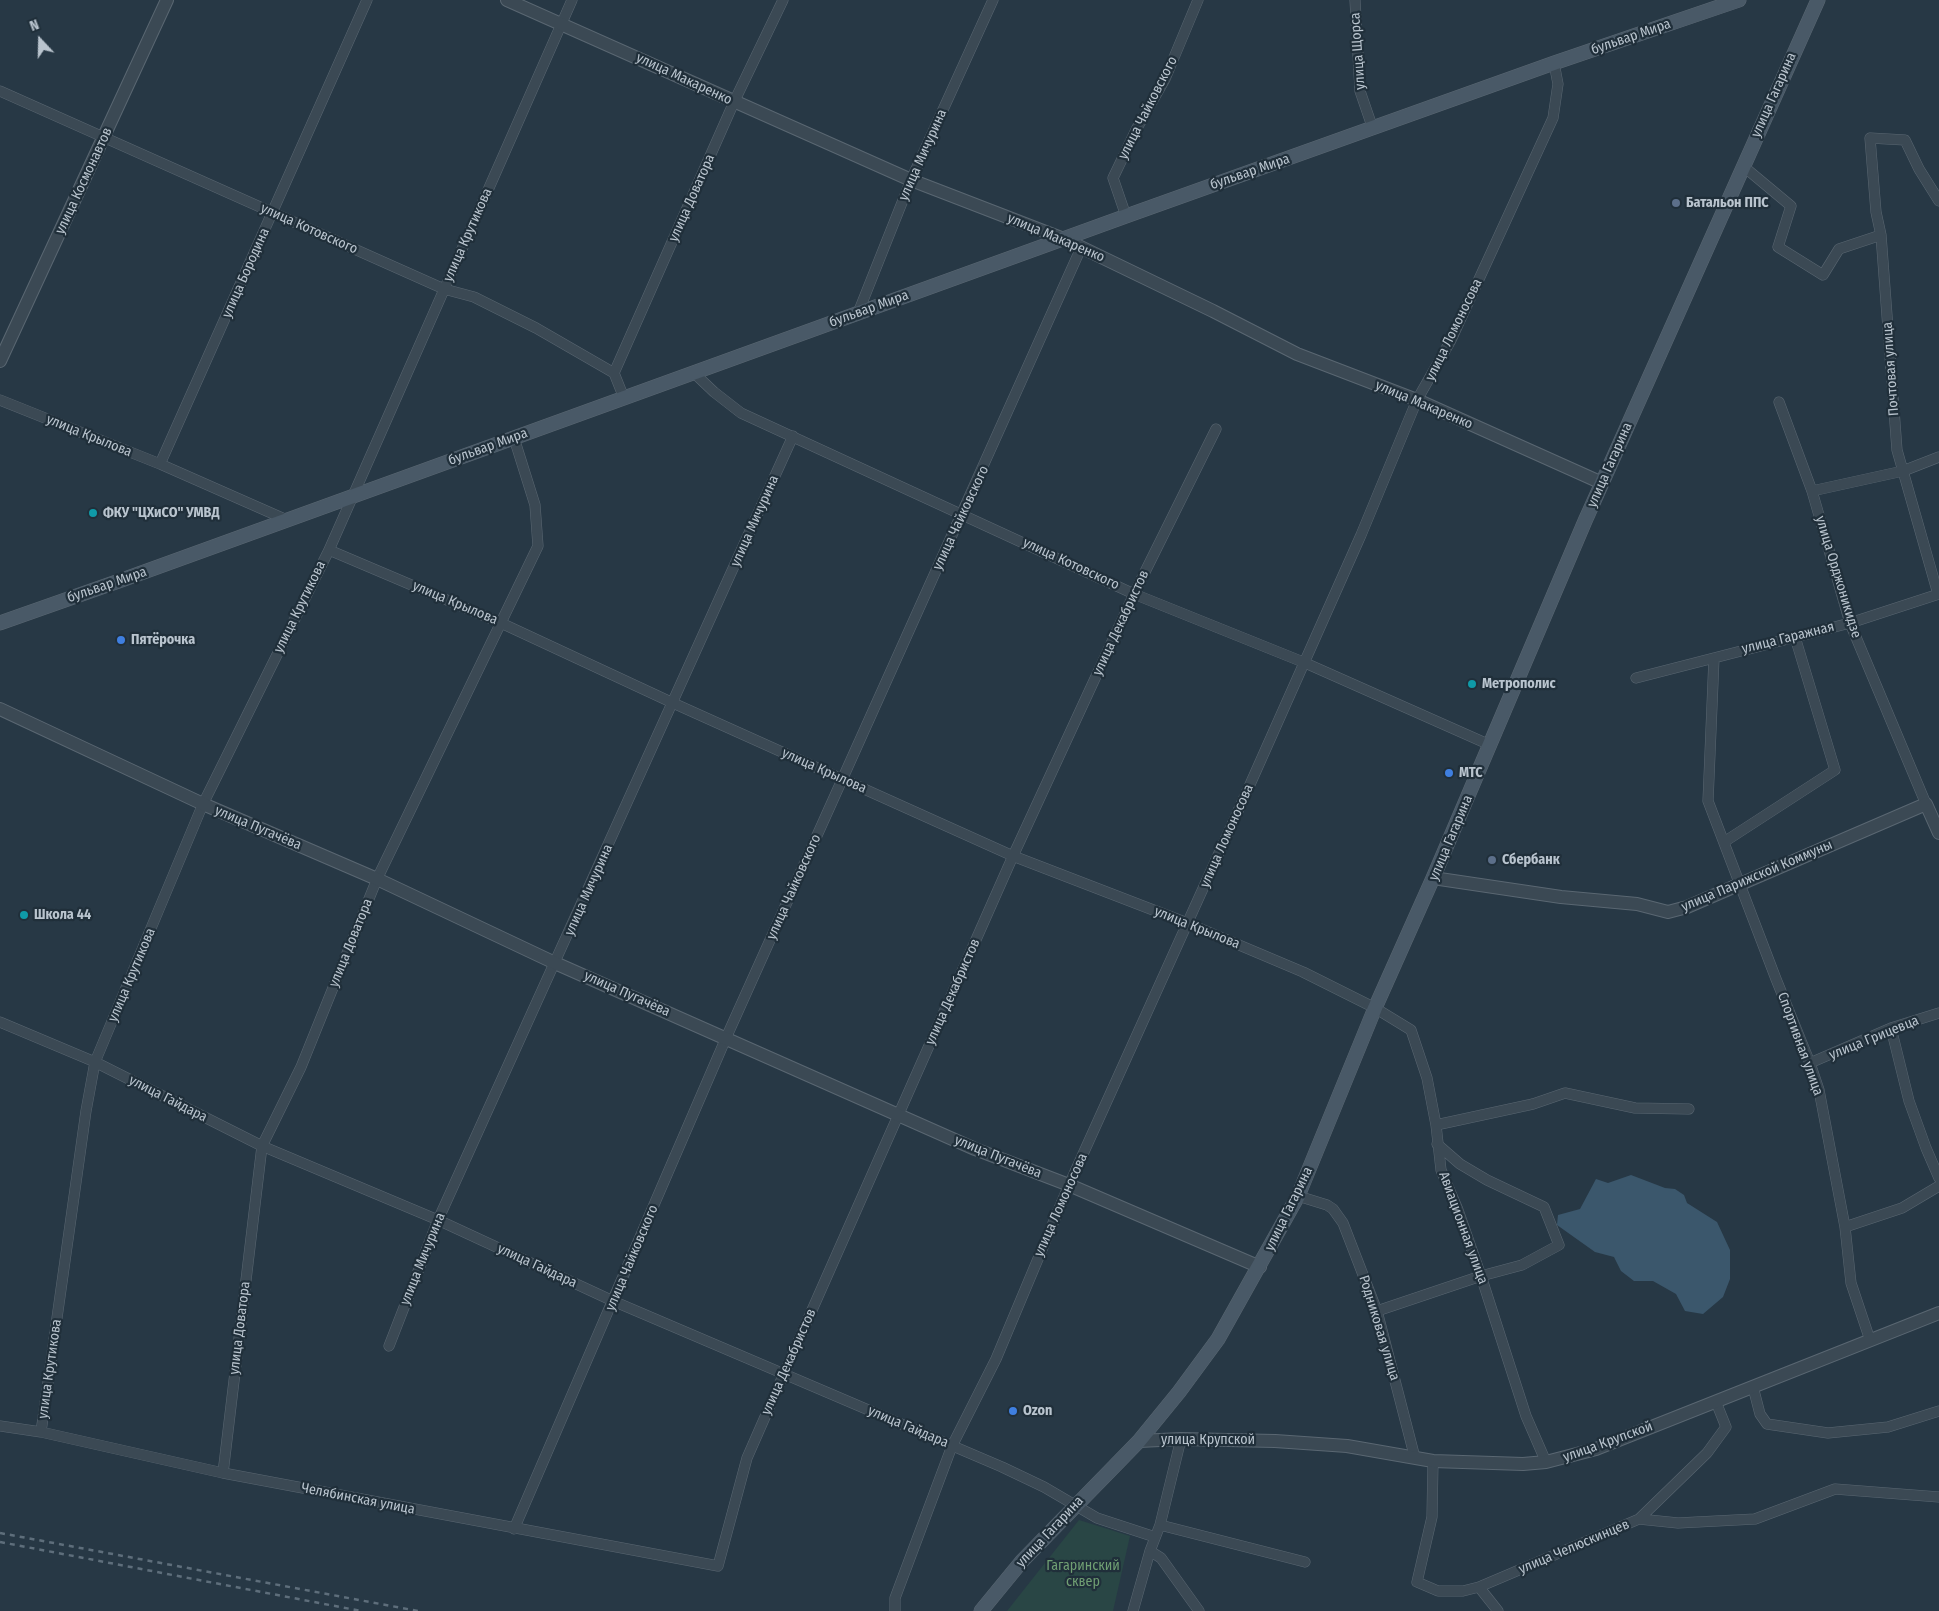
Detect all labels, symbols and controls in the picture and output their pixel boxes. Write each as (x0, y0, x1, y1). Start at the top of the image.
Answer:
street label: улица Щорса (1347, 12, 1369, 90)
north arrow (15, 15, 65, 65)
text: N (27, 16, 41, 35)
street label: бульвар Мира (1589, 16, 1673, 58)
street label: улица Макаренко (633, 49, 735, 109)
street label: улица Гагарина (1748, 50, 1800, 140)
street label: улица Чайковского (1115, 54, 1181, 162)
street label: улица Мичурина (895, 107, 951, 203)
street label: улица Космонавтов (52, 125, 116, 237)
street label: бульвар Мира (1208, 151, 1292, 193)
street label: улица Доватора (665, 152, 719, 244)
street label: улица Крутикова (440, 186, 496, 284)
place label: Батальон ППС (1686, 195, 1769, 211)
marker: Батальон ППС (1670, 197, 1682, 209)
street label: улица Котовского (258, 200, 360, 258)
street label: улица Макаренко (1005, 210, 1107, 266)
street label: улица Бородина (219, 225, 273, 321)
street label: улица Ломоносова (1422, 276, 1486, 384)
street label: бульвар Мира (827, 287, 911, 331)
street label: Почтовая улица (1879, 321, 1903, 417)
street label: улица Макаренко (1373, 377, 1475, 433)
street label: улица Крылова (44, 411, 134, 461)
street label: улица Гагарина (1584, 420, 1636, 510)
street label: бульвар Мира (446, 425, 530, 469)
street label: улица Чайковского (929, 463, 993, 573)
street label: улица Мичурина (727, 473, 783, 569)
place label: ФКУ "ЦХиСО" УМВД (103, 505, 220, 521)
marker: ФКУ "ЦХиСО" УМВД (87, 507, 99, 519)
street label: улица Орджоникидзе (1811, 514, 1865, 640)
street label: улица Котовского (1020, 534, 1122, 594)
street label: улица Крутикова (270, 558, 330, 656)
street label: бульвар Мира (65, 564, 149, 606)
street label: улица Декабристов (1089, 568, 1153, 678)
street label: улица Крылова (410, 578, 500, 628)
street label: улица Гаражная (1740, 618, 1836, 658)
place label: Пятёрочка (131, 632, 195, 648)
marker: Пятёрочка (115, 634, 127, 646)
place label: Метрополис (1482, 676, 1555, 692)
marker: Метрополис (1466, 678, 1478, 690)
street label: улица Крылова (779, 745, 869, 797)
place label: МТС (1459, 765, 1483, 781)
marker: МТС (1443, 767, 1455, 779)
street label: улица Ломоносова (1197, 782, 1257, 890)
street label: улица Гагарина (1425, 793, 1477, 883)
street label: улица Пугачёва (212, 802, 304, 854)
street label: улица Чайковского (763, 832, 825, 942)
street label: улица Парижской Коммуны (1679, 836, 1835, 916)
street label: улица Мичурина (561, 842, 617, 938)
place label: Сбербанк (1502, 852, 1560, 868)
marker: Сбербанк (1486, 854, 1498, 866)
street label: улица Доватора (326, 896, 376, 990)
street label: улица Крылова (1152, 903, 1242, 953)
place label: Школа 44 (34, 907, 91, 923)
marker: Школа 44 (18, 909, 30, 921)
street label: улица Крутикова (105, 926, 159, 1024)
street label: улица Декабристов (922, 936, 984, 1048)
street label: улица Пугачёва (581, 968, 673, 1020)
street label: Спортивная улица (1774, 990, 1826, 1098)
street label: улица Грицевца (1827, 1012, 1921, 1064)
street label: улица Гайдара (126, 1072, 210, 1126)
street label: улица Пугачёва (952, 1132, 1044, 1182)
street label: улица Ломоносова (1031, 1151, 1091, 1259)
street label: улица Гагарина (1261, 1164, 1317, 1254)
street label: Авиационная улица (1435, 1170, 1491, 1286)
street label: улица Чайковского (602, 1203, 662, 1313)
street label: улица Мичурина (397, 1210, 449, 1308)
street label: улица Гайдара (495, 1240, 579, 1292)
street label: Родниковая улица (1355, 1273, 1403, 1383)
street label: улица Доватора (226, 1280, 254, 1376)
street label: улица Декабристов (758, 1306, 820, 1418)
street label: улица Крутикова (35, 1318, 65, 1420)
street label: улица Гайдара (865, 1402, 951, 1452)
place label: Ozon (1023, 1403, 1052, 1419)
marker: Ozon (1007, 1405, 1019, 1417)
street label: улица Крупской (1561, 1418, 1655, 1466)
street label: улица Крупской (1161, 1432, 1255, 1448)
street label: Челябинская улица (300, 1480, 416, 1518)
street label: улица Гагарина (1013, 1493, 1087, 1571)
street label: улица Челюскинцев (1516, 1516, 1632, 1578)
park label: Гагаринский сквер (1046, 1558, 1120, 1590)

